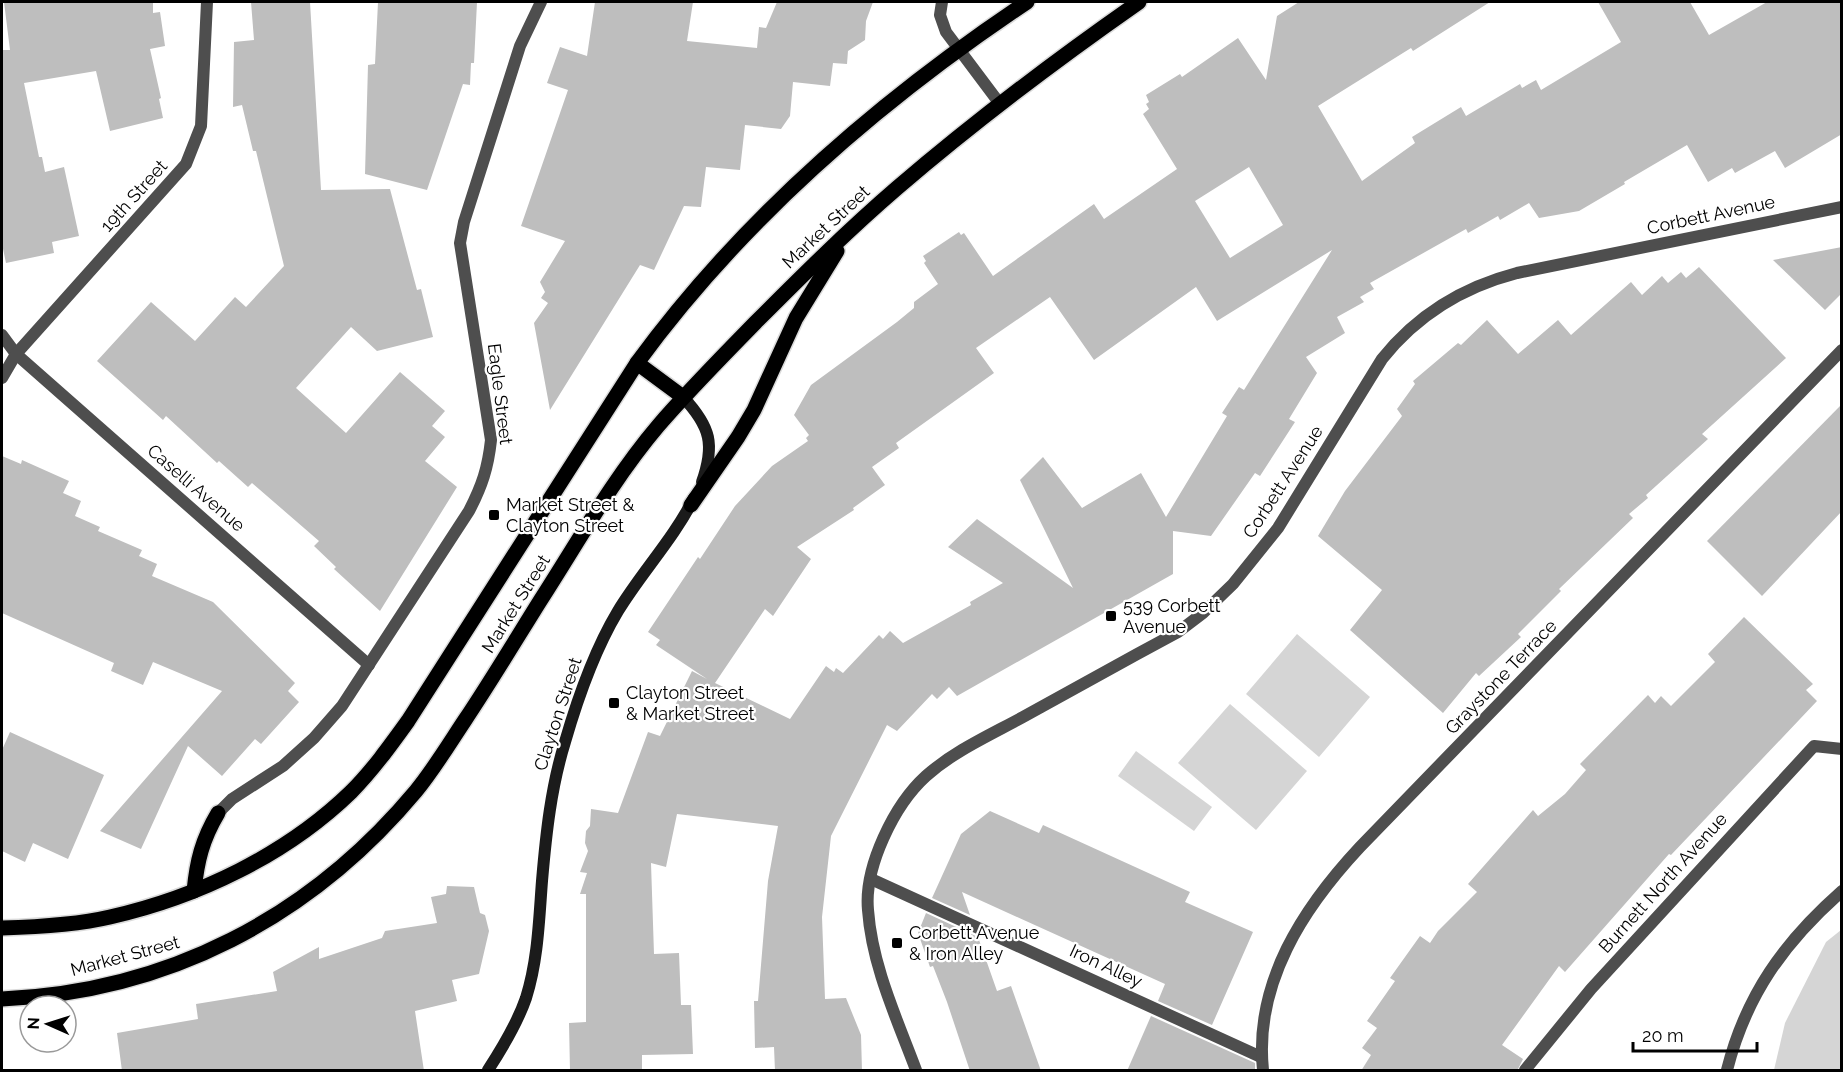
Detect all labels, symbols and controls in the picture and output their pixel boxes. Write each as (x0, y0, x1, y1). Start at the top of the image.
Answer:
street label: 19th Street (96, 155, 171, 236)
street label: Market Street (778, 181, 874, 272)
street label: Corbett Avenue (1645, 191, 1777, 238)
street label: Eagle Street (484, 342, 517, 446)
street label: Corbett Avenue (1238, 421, 1327, 542)
street label: Caselli Avenue (143, 440, 250, 536)
place label: Market Street & Clayton Street (506, 494, 634, 536)
marker: Market Street & Clayton Street (487, 508, 501, 522)
street label: Market Street (477, 551, 554, 657)
place label: 539 Corbett Avenue (1123, 595, 1221, 637)
marker: 539 Corbett Avenue (1104, 609, 1118, 623)
street label: Graystone Terrace (1441, 615, 1561, 738)
street label: Clayton Street (529, 654, 586, 773)
place label: Clayton Street & Market Street (626, 682, 754, 724)
marker: Clayton Street & Market Street (607, 696, 621, 710)
street label: Burnett North Avenue (1594, 808, 1731, 957)
place label: Corbett Avenue & Iron Alley (909, 922, 1040, 964)
street label: Market Street (68, 931, 182, 980)
marker: Corbett Avenue & Iron Alley (890, 936, 904, 950)
street label: Iron Alley (1067, 940, 1146, 992)
north arrow (18, 994, 78, 1054)
scale bar (1633, 1015, 1758, 1053)
text: N (24, 1017, 43, 1030)
text: 20 m (1642, 1025, 1684, 1046)

